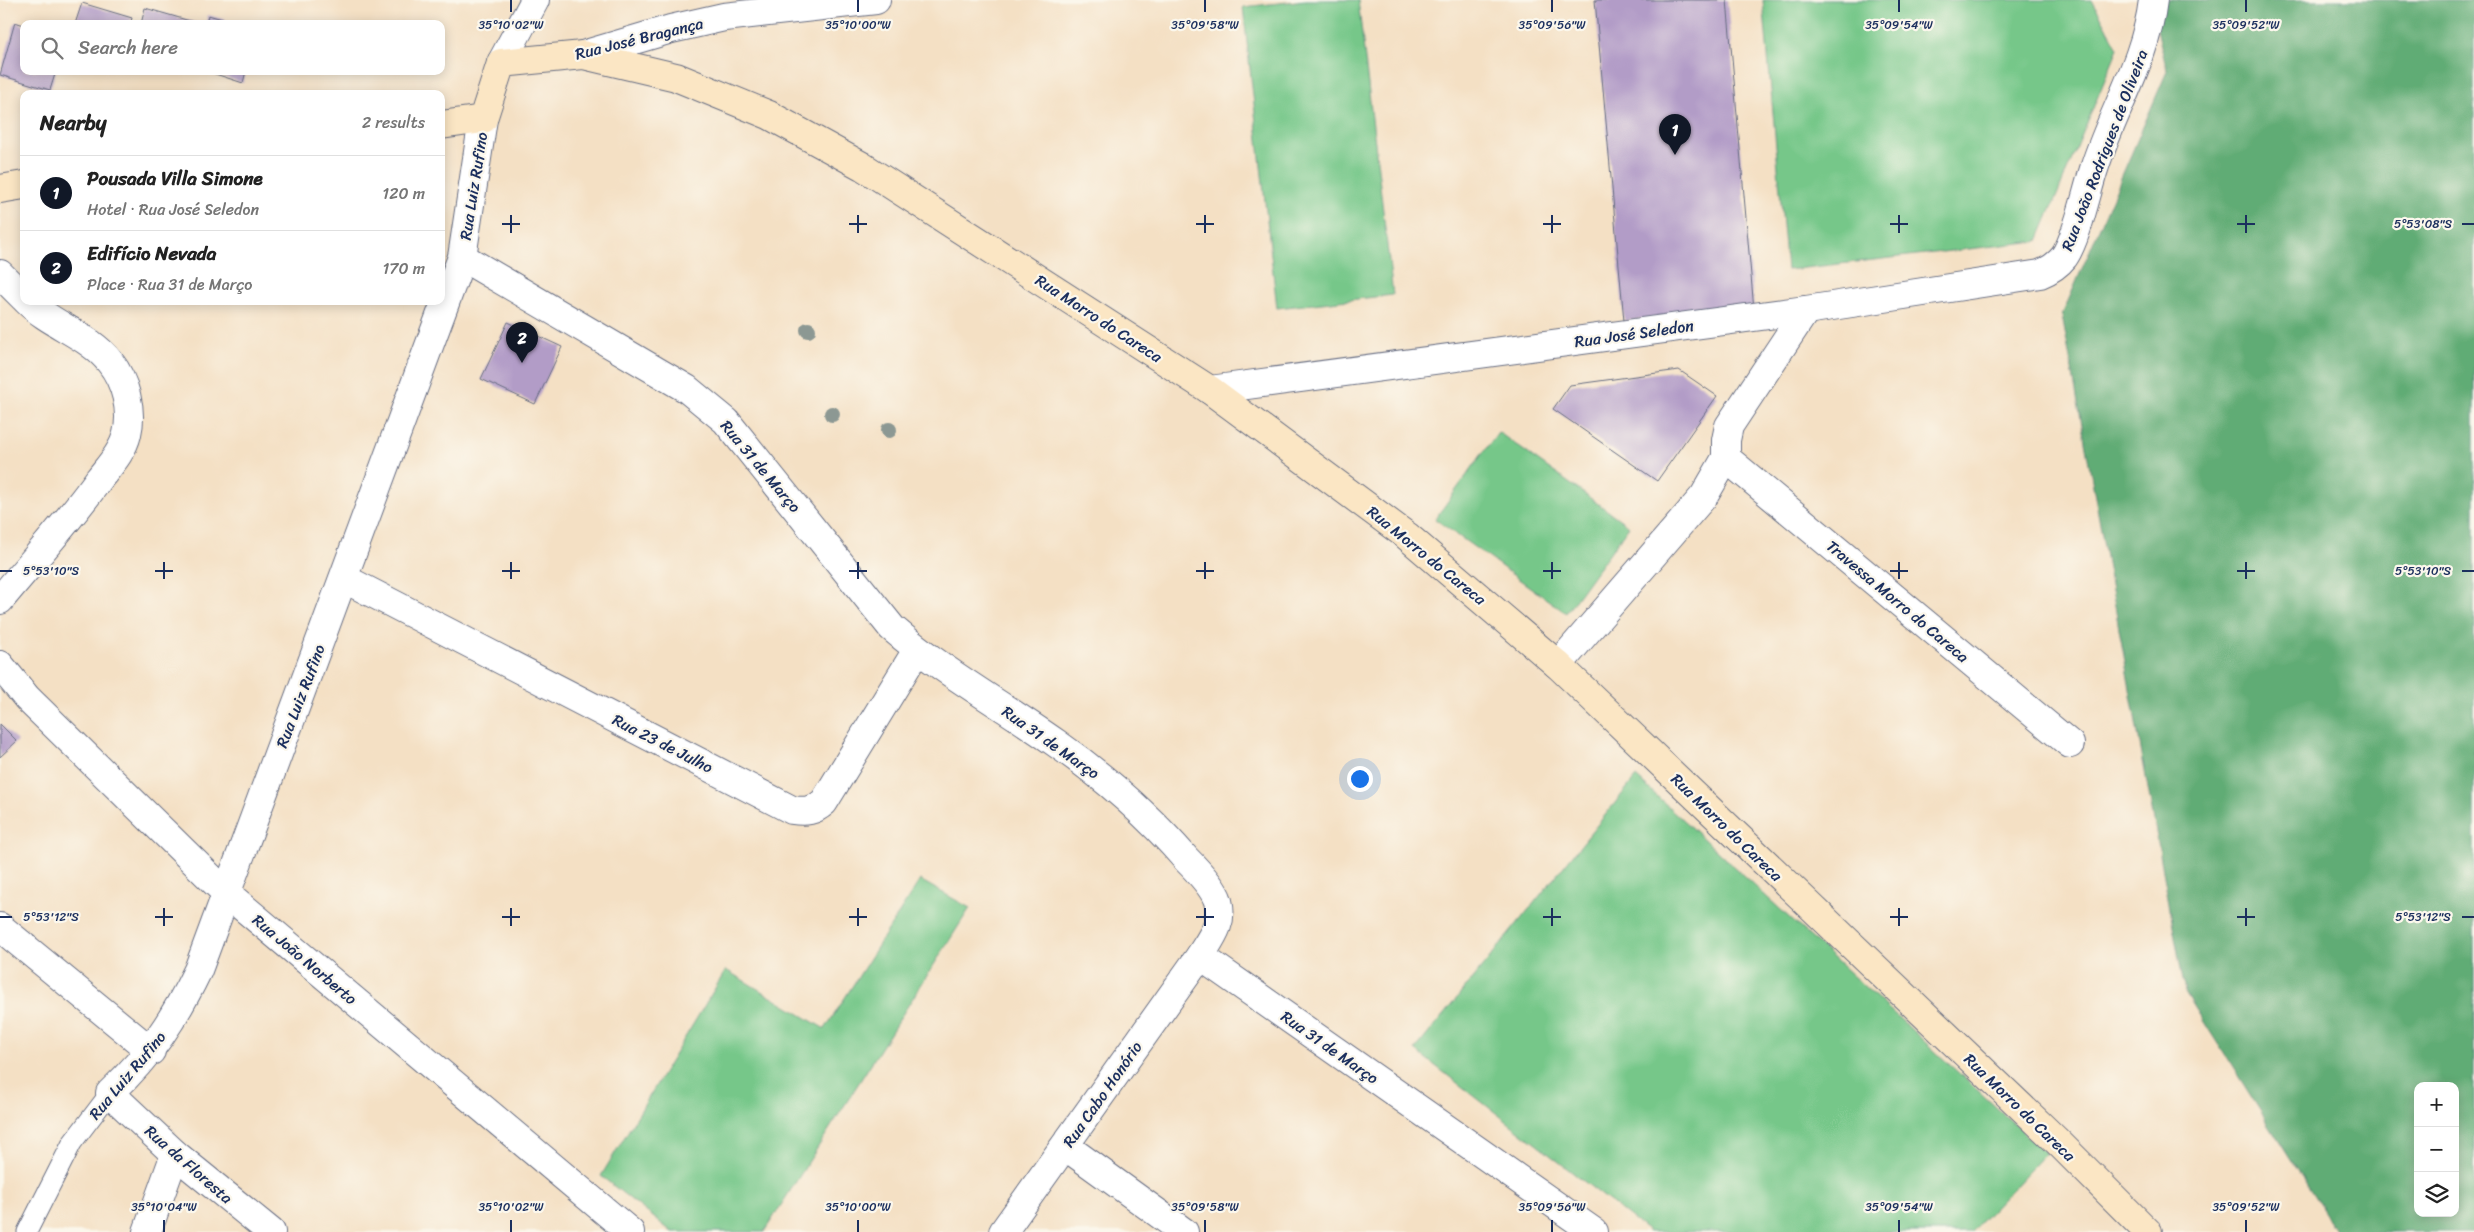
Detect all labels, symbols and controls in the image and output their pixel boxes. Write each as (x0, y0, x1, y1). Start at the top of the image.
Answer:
street label: Rua José Bragança (572, 9, 706, 68)
text: 35°10'02"W (479, 14, 544, 36)
text: 35°10'00"W (825, 14, 892, 36)
text: 35°09'58"W (1171, 14, 1239, 36)
text: 35°09'56"W (1519, 14, 1586, 36)
text: 35°09'54"W (1865, 14, 1934, 36)
text: 35°09'52"W (2213, 14, 2280, 36)
search box (20, 20, 445, 75)
text: Search here (78, 31, 178, 64)
icon: search (38, 34, 66, 62)
street label: Rua João Rodrigues de Oliveira (2053, 45, 2156, 255)
text: Nearby (40, 104, 106, 142)
text: 2 results (362, 108, 425, 137)
pin: 1 (1659, 114, 1691, 155)
street label: Rua Luiz Rufino (451, 130, 496, 242)
text: Pousada Villa Simone (87, 162, 263, 195)
text: 1 (53, 179, 59, 208)
text: 120 m (382, 179, 425, 208)
text: Hotel · Rua José Seledon (87, 195, 259, 224)
text: 5°53'08"S (2394, 213, 2453, 235)
text: Edifício Nevada (87, 237, 216, 270)
text: 2 (51, 254, 61, 283)
text: 170 m (382, 254, 425, 283)
street label: Rua Morro do Careca (1029, 266, 1169, 371)
text: Place · Rua 31 de Março (87, 270, 252, 299)
street label: Rua José Seledon (1573, 311, 1696, 356)
pin: 2 (506, 322, 538, 363)
street label: Rua 31 de Março (713, 413, 808, 519)
street label: Rua Morro do Careca (1360, 498, 1494, 614)
street label: Travessa Morro do Careca (1820, 533, 1976, 670)
text: 5°53'10"S (23, 560, 80, 582)
text: 5°53'10"S (2395, 560, 2452, 582)
street label: Rua Luiz Rufino (267, 640, 334, 752)
street label: Rua 31 de Março (996, 698, 1106, 787)
street label: Rua 23 de Julho (607, 706, 718, 781)
your location (1347, 766, 1373, 792)
street label: Rua Morro do Careca (1664, 766, 1790, 890)
text: 5°53'12"S (23, 906, 79, 928)
street label: Rua João Norberto (246, 906, 364, 1012)
text: 5°53'12"S (2395, 906, 2451, 928)
street label: Rua 31 de Março (1275, 1003, 1385, 1092)
street label: Rua Luiz Rufino (81, 1024, 174, 1126)
street label: Rua Cabo Honório (1055, 1035, 1150, 1154)
street label: Rua Morro do Careca (1957, 1046, 2083, 1170)
map controls (2414, 1082, 2459, 1217)
button: + (2414, 1082, 2459, 1127)
street label: Rua da Floresta (138, 1117, 240, 1211)
button: − (2414, 1127, 2459, 1172)
button: layers (2414, 1172, 2459, 1217)
text: 35°10'04"W (131, 1196, 198, 1218)
text: 35°10'02"W (479, 1196, 544, 1218)
text: 35°10'00"W (825, 1196, 892, 1218)
text: 35°09'58"W (1171, 1196, 1239, 1218)
text: 35°09'56"W (1519, 1196, 1586, 1218)
text: 35°09'54"W (1865, 1196, 1934, 1218)
text: 35°09'52"W (2213, 1196, 2280, 1218)

